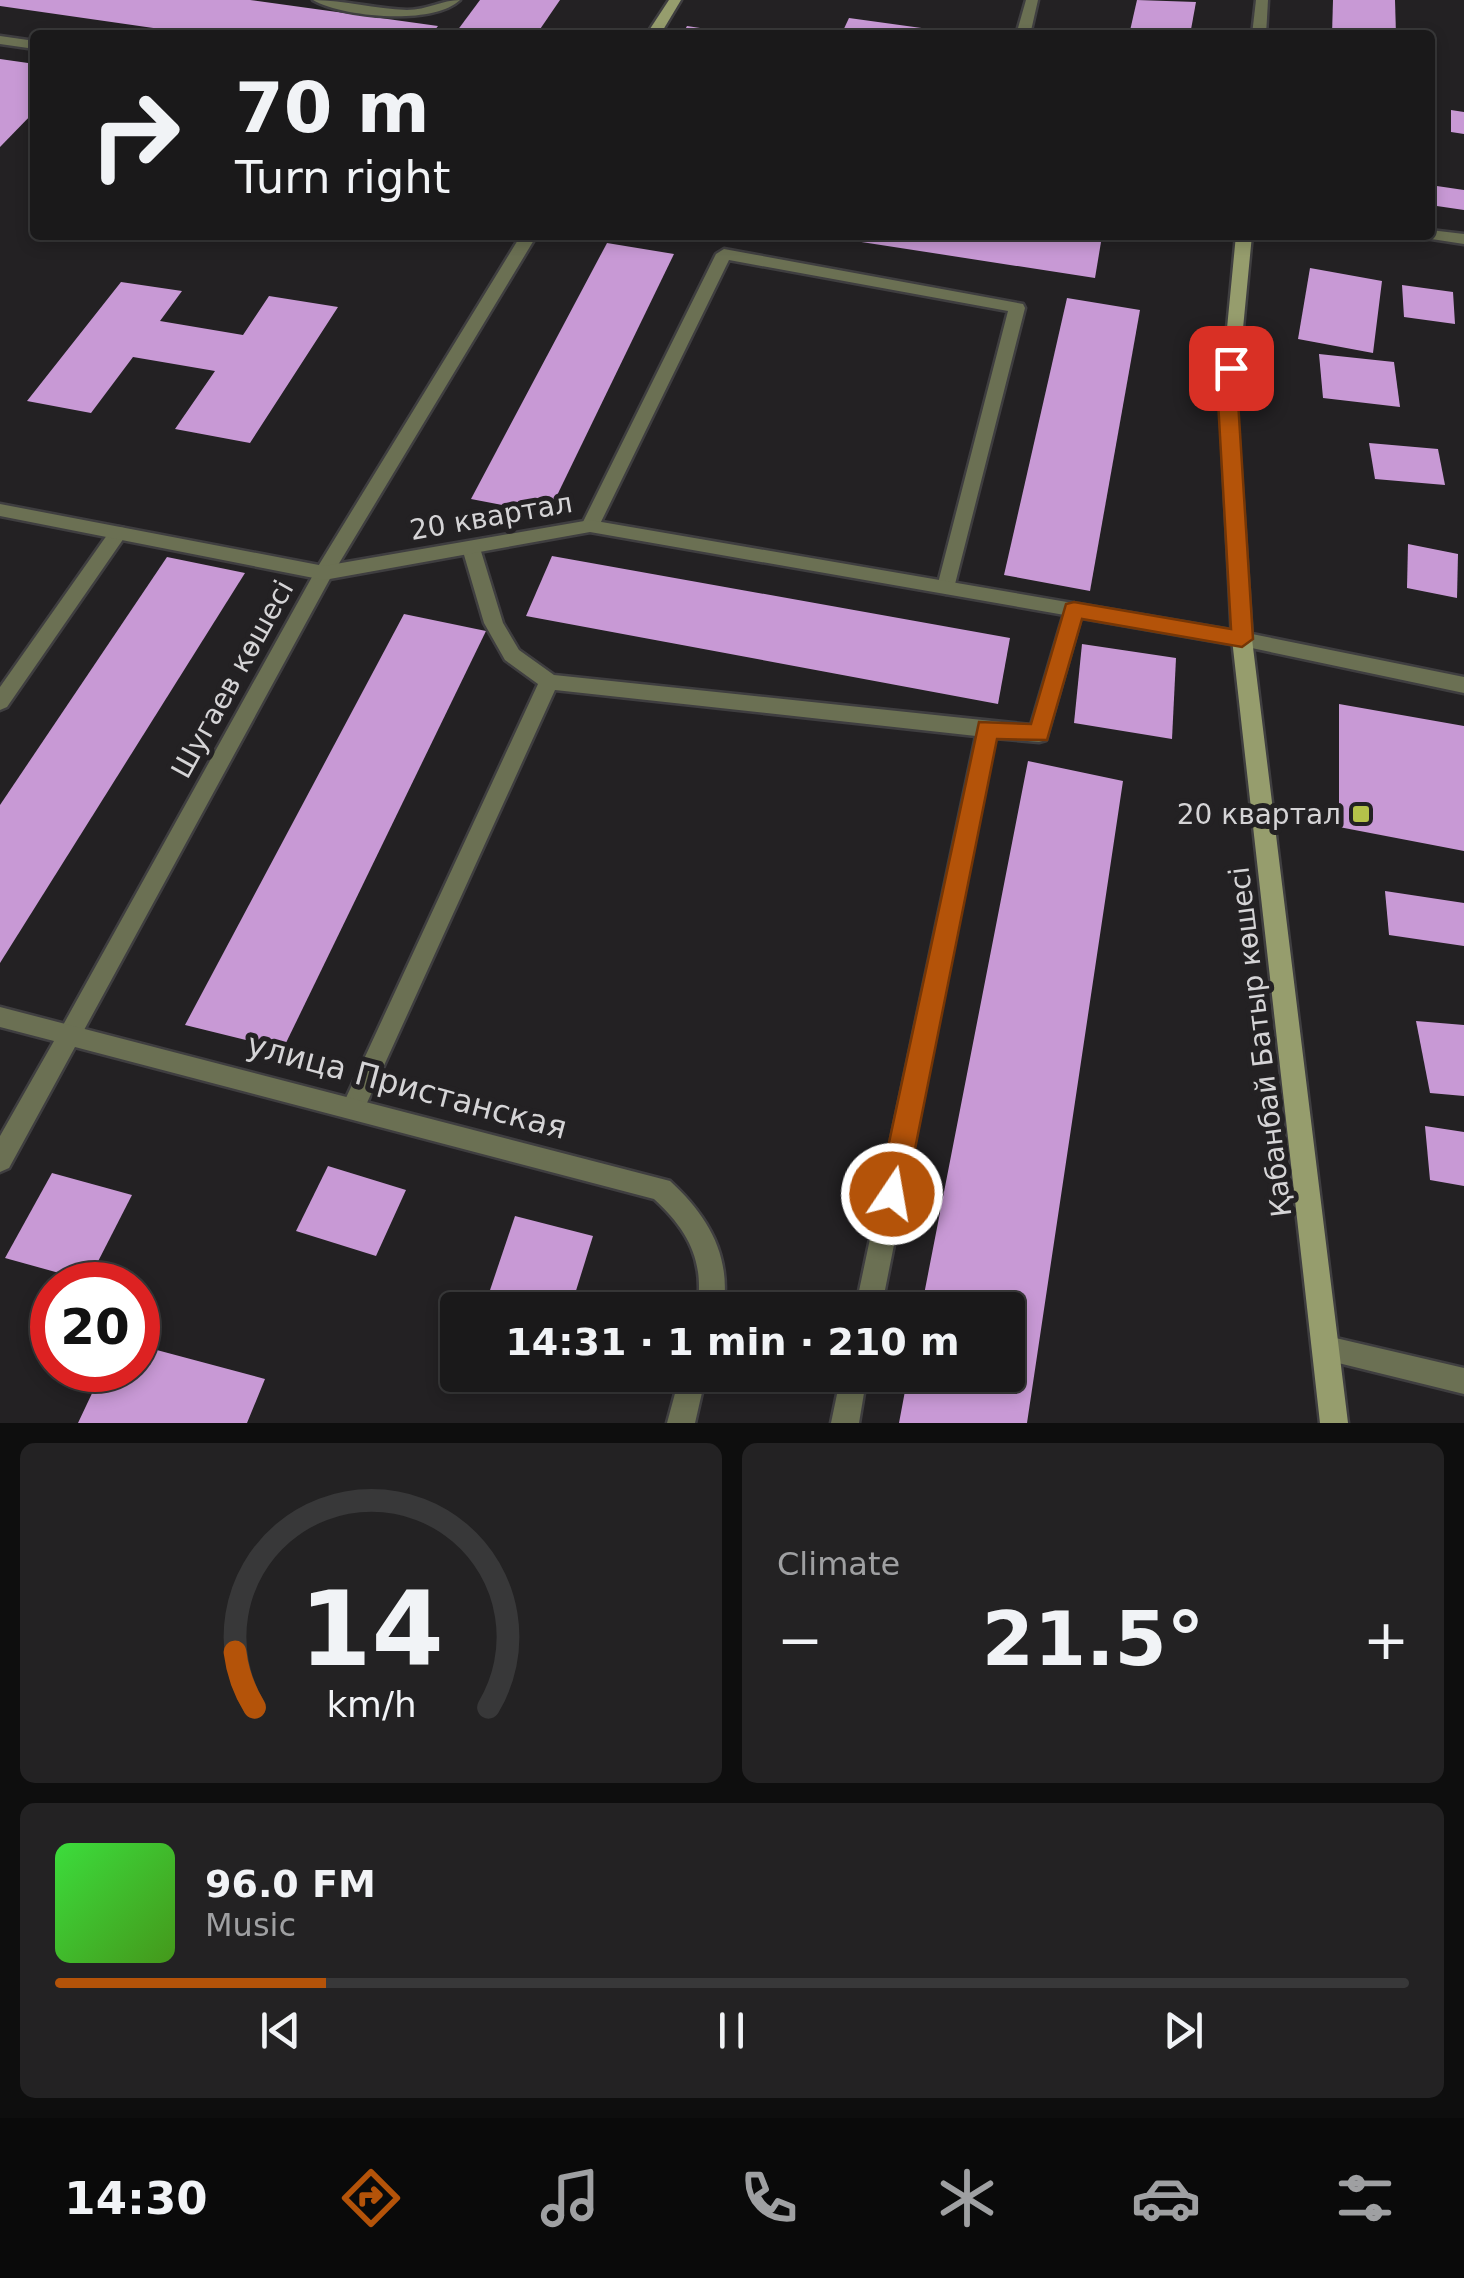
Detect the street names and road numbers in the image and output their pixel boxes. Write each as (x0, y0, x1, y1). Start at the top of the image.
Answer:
street label: 20 квартал (407, 486, 575, 547)
street label: Шугаев көшесі (164, 575, 300, 784)
street label: Қабанбай Батыр көшесі (1223, 865, 1298, 1219)
street label: улица Пристанская (243, 1025, 571, 1147)

